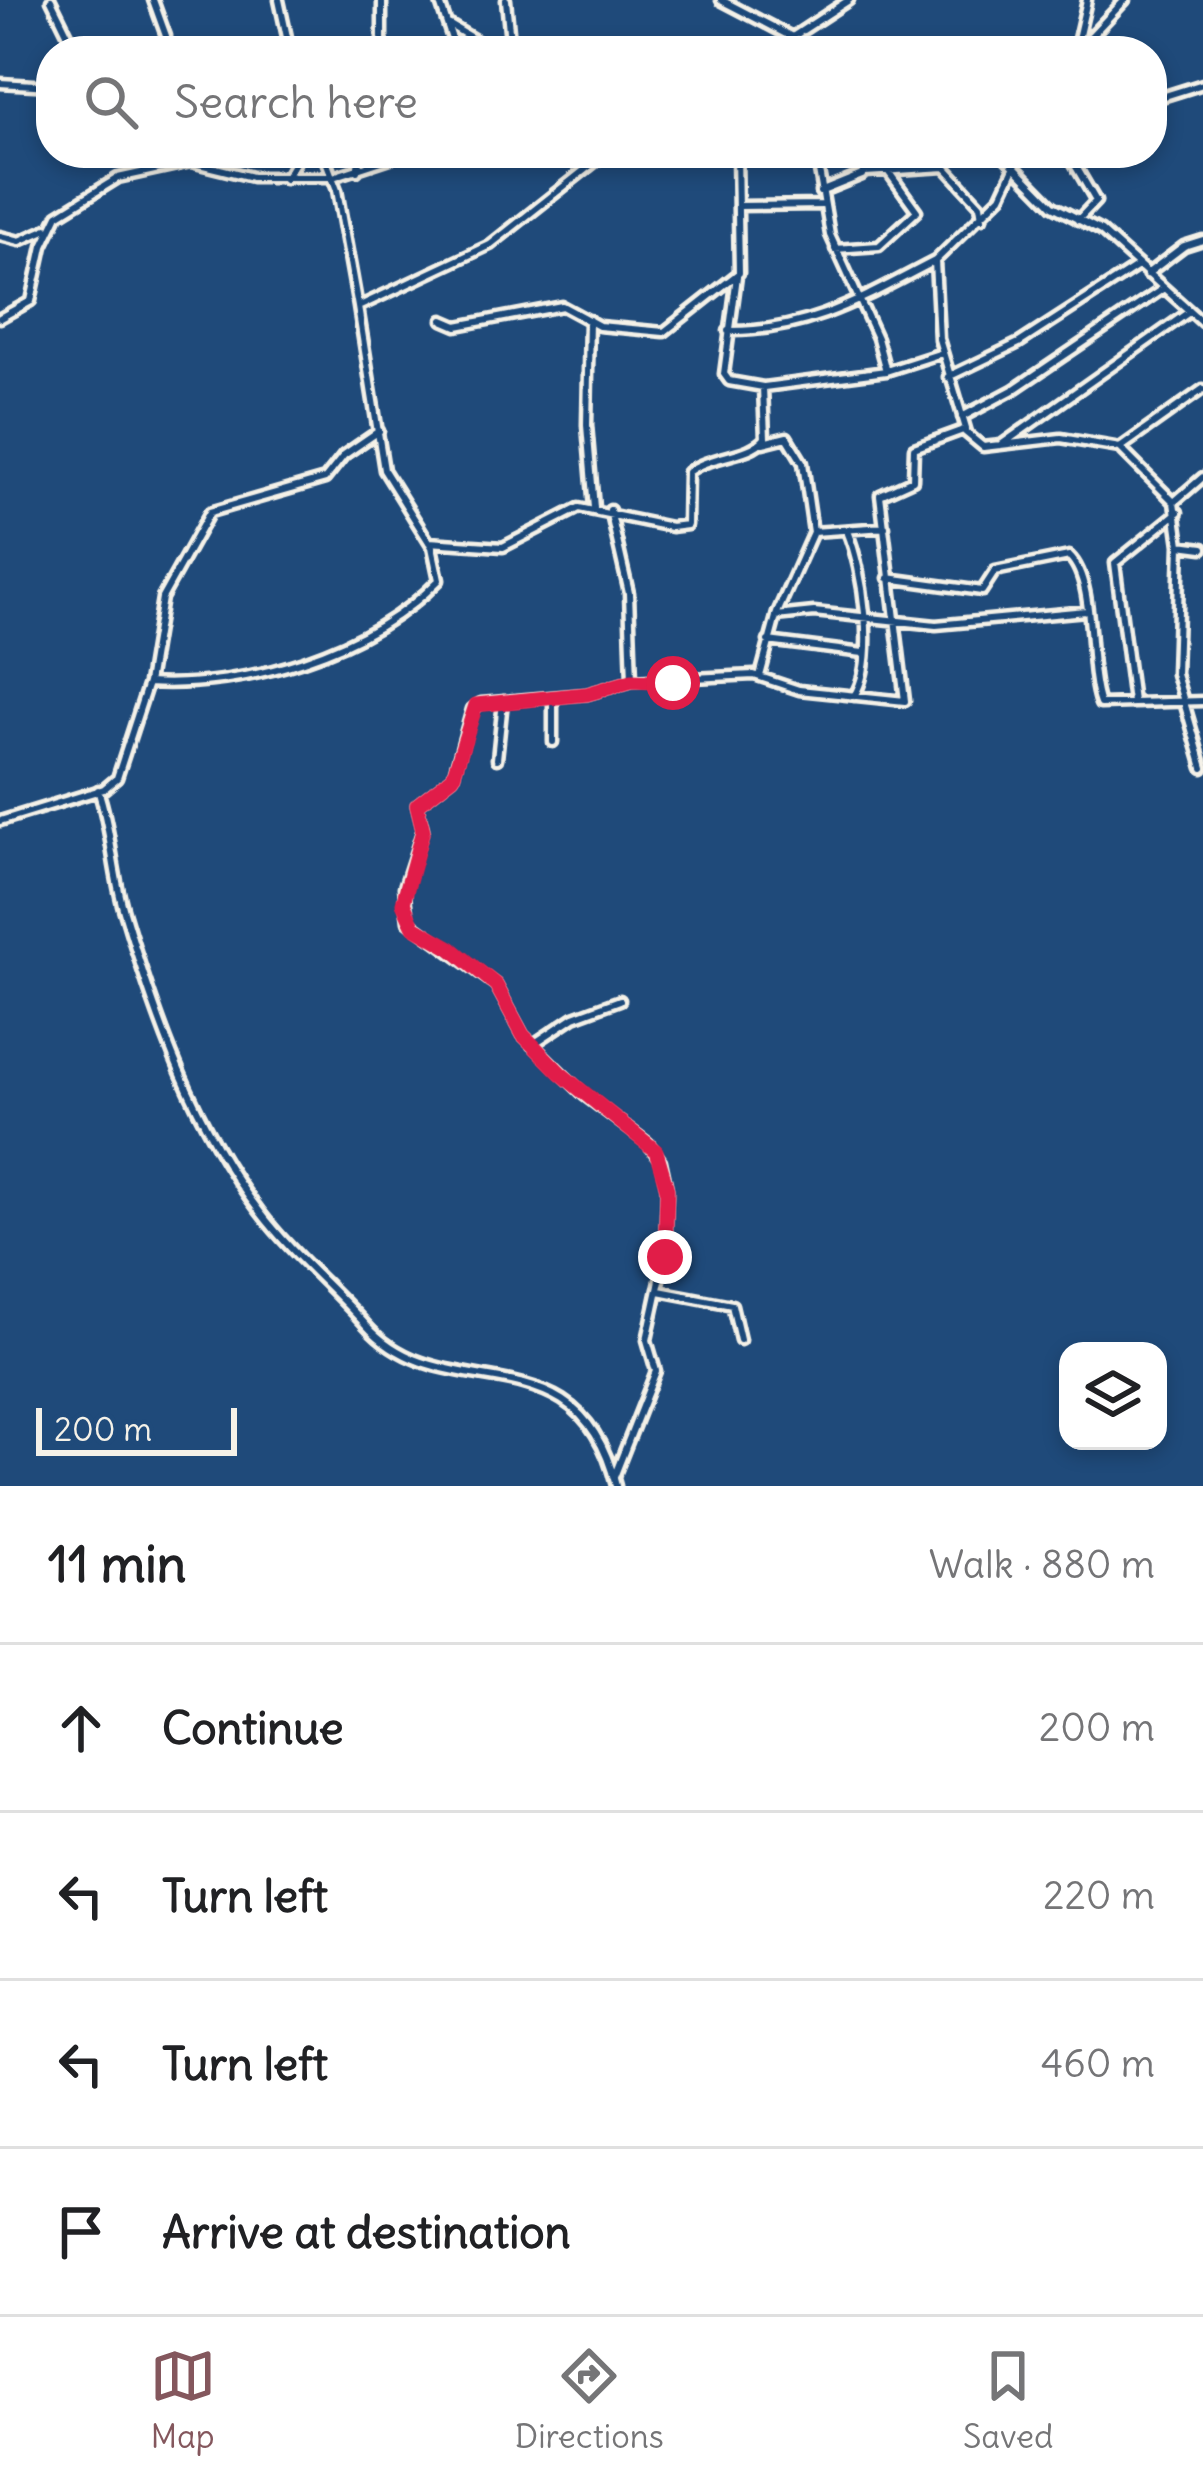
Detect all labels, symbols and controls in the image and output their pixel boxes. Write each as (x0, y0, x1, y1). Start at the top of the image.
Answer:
search box (36, 36, 1167, 168)
icon: search (78, 69, 144, 135)
text: Search here (174, 74, 418, 130)
route start (646, 656, 700, 710)
route end (638, 1230, 692, 1284)
map controls (1059, 1342, 1167, 1450)
button: layers (1059, 1342, 1167, 1450)
scale bar (36, 1402, 237, 1455)
text: 200 m (54, 1408, 152, 1450)
text: 11 min (48, 1532, 186, 1596)
text: Walk · 880 m (929, 1540, 1155, 1589)
icon: ahead (48, 1695, 114, 1761)
text: Continue (162, 1700, 344, 1756)
text: 200 m (1039, 1703, 1155, 1752)
icon: left (48, 1863, 114, 1929)
text: Turn left (162, 1868, 328, 1924)
text: 220 m (1043, 1871, 1155, 1920)
icon: left (48, 2031, 114, 2097)
text: Turn left (162, 2036, 328, 2092)
text: 460 m (1041, 2039, 1155, 2088)
icon: arrive (48, 2199, 114, 2265)
text: Arrive at destination (162, 2204, 571, 2260)
tab: Map (150, 2343, 216, 2457)
tab: Directions (515, 2343, 664, 2457)
tab: Saved (963, 2343, 1053, 2457)

